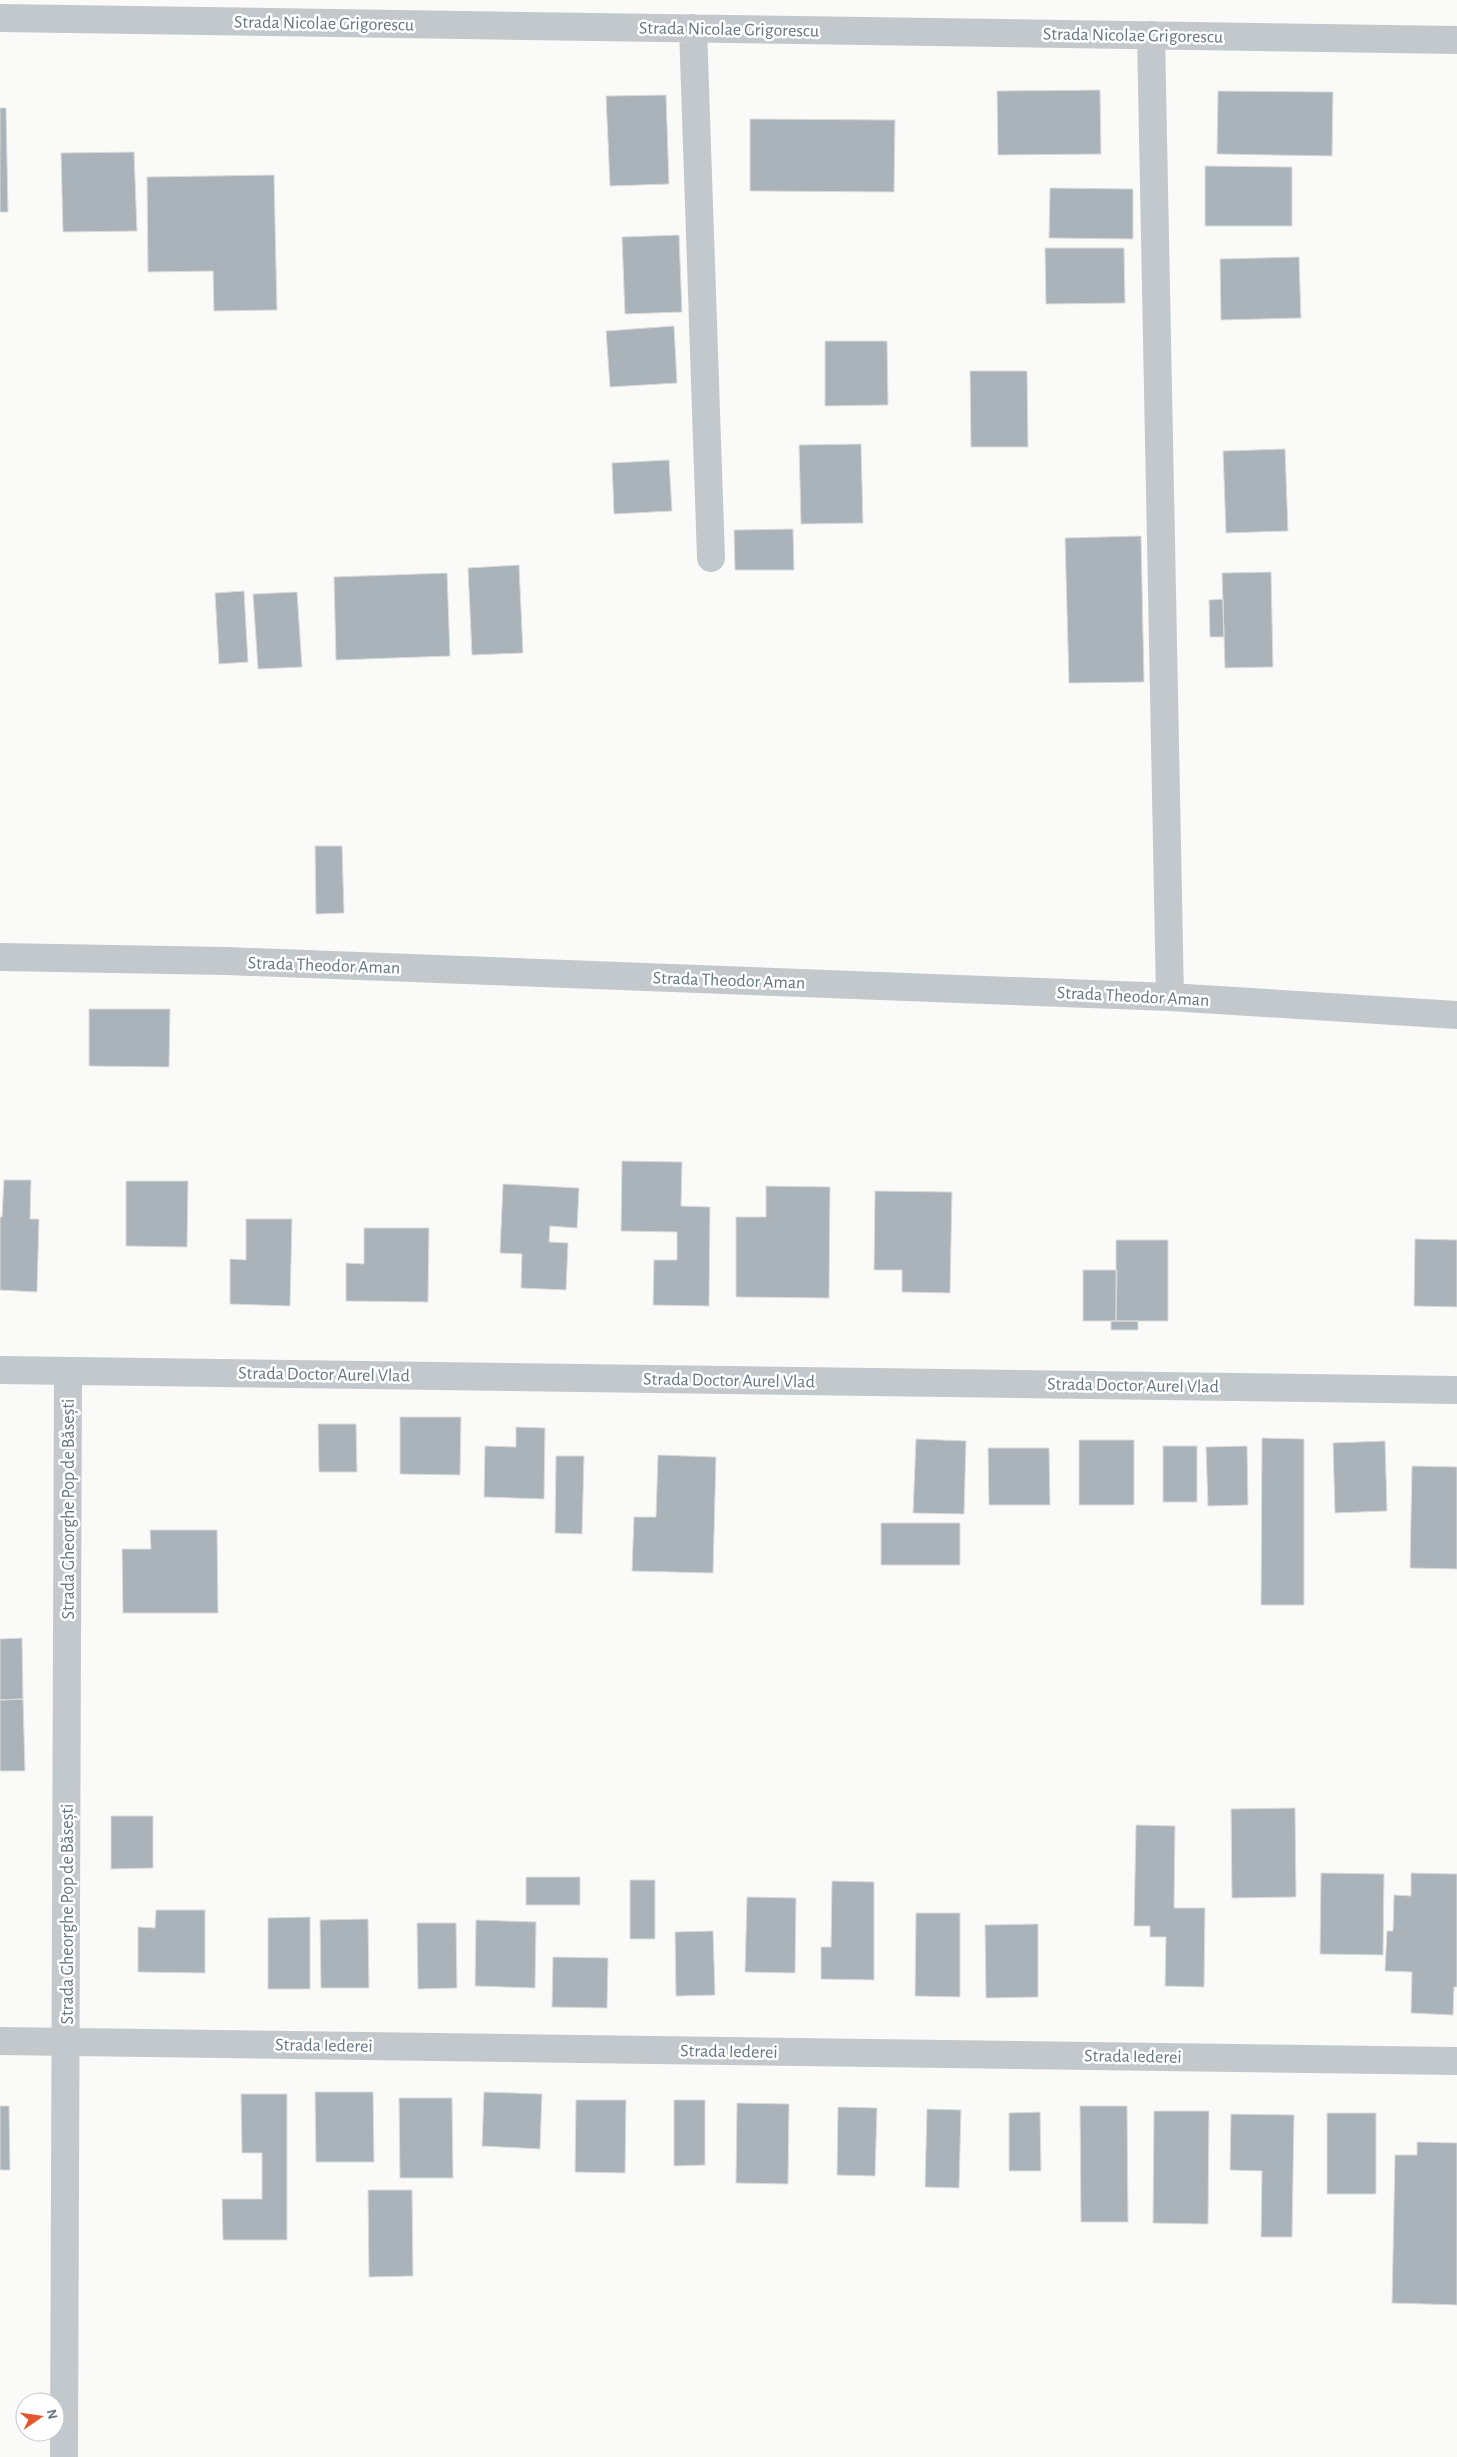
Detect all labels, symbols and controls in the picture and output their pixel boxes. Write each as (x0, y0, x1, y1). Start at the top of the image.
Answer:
street label: Strada Nicolae Grigorescu (234, 13, 414, 35)
street label: Strada Nicolae Grigorescu (639, 19, 819, 41)
street label: Strada Nicolae Grigorescu (1043, 25, 1223, 47)
street label: Strada Theodor Aman (247, 954, 401, 978)
street label: Strada Theodor Aman (652, 969, 806, 993)
street label: Strada Theodor Aman (1056, 984, 1210, 1010)
street label: Strada Doctor Aurel Vlad (238, 1365, 410, 1385)
street label: Strada Doctor Aurel Vlad (643, 1371, 815, 1391)
street label: Strada Doctor Aurel Vlad (1047, 1376, 1219, 1396)
street label: Strada Gheorghe Pop de Băsești (60, 1399, 79, 1619)
street label: Strada Gheorghe Pop de Băsești (59, 1804, 78, 2024)
street label: Strada Iederei (275, 2036, 373, 2056)
street label: Strada Iederei (680, 2042, 778, 2062)
street label: Strada Iederei (1084, 2047, 1182, 2067)
north arrow (15, 2392, 65, 2442)
text: N (44, 2408, 60, 2421)

